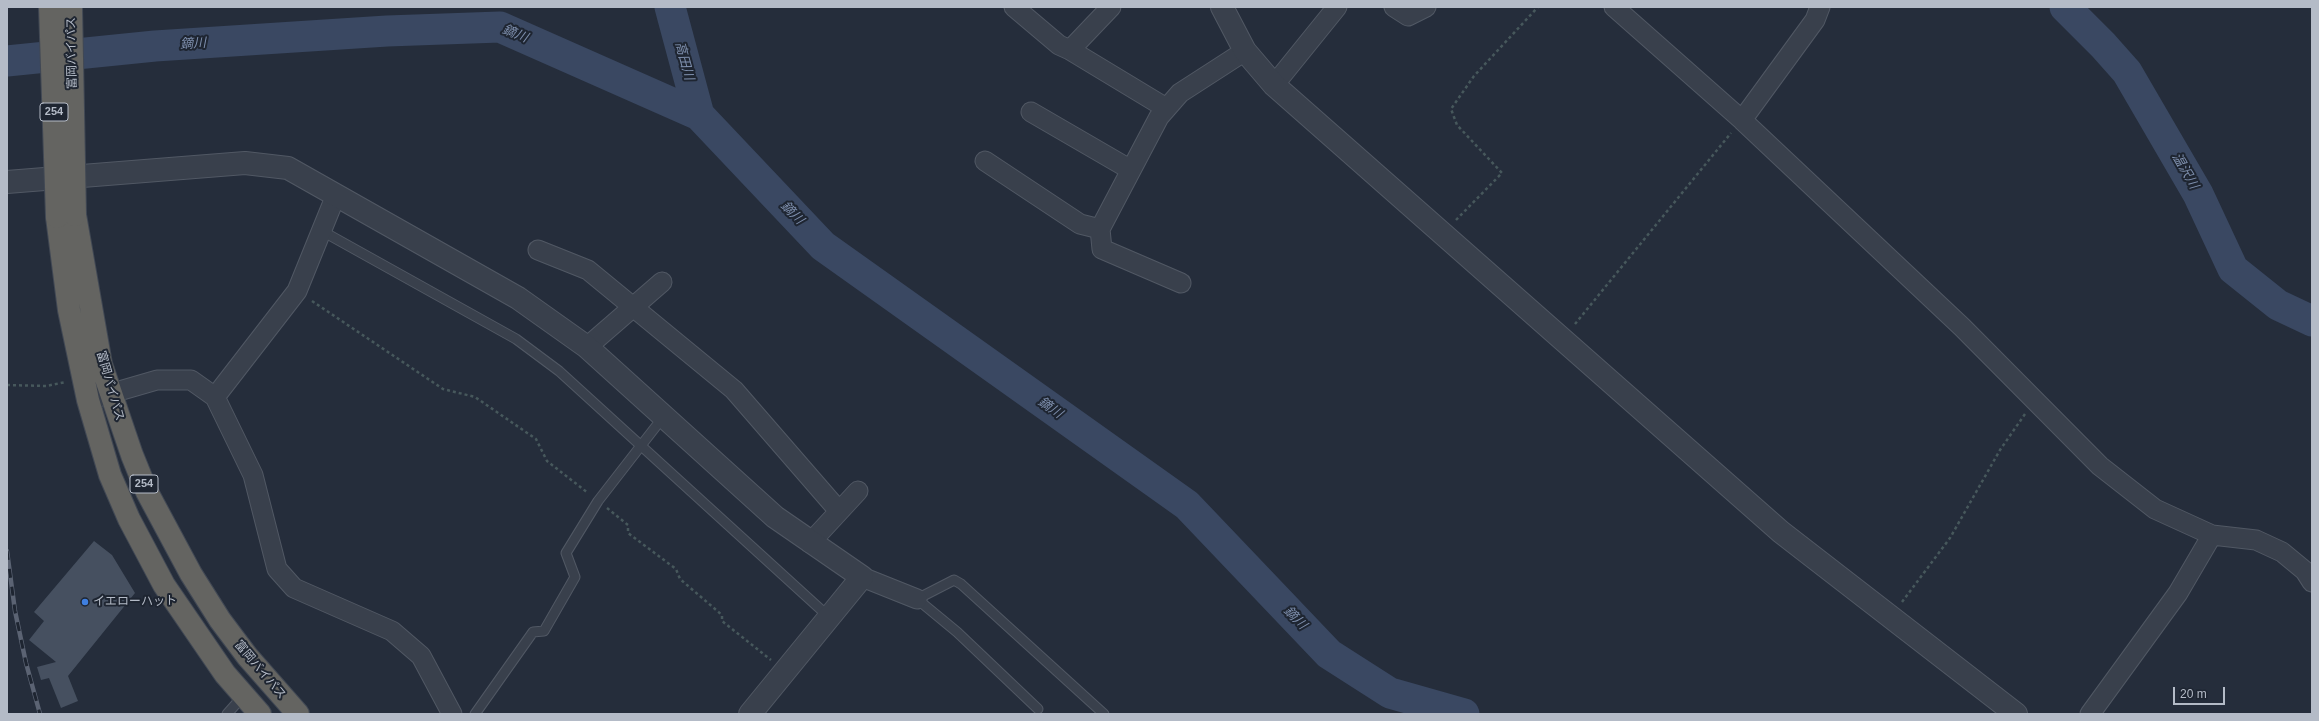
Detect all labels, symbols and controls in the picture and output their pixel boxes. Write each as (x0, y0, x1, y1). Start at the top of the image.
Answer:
street label: 富岡バイパス (64, 17, 80, 89)
water label: 鏑川 (500, 22, 530, 46)
water label: 鏑川 (180, 36, 206, 52)
water label: 高田川 (671, 40, 697, 82)
road number: 254 (40, 103, 68, 121)
water label: 温沢川 (2168, 150, 2202, 192)
water label: 鏑川 (777, 198, 807, 228)
street label: 富岡バイパス (93, 349, 127, 423)
water label: 鏑川 (1035, 394, 1065, 422)
road number: 254 (130, 475, 158, 493)
place label: イエローハット (93, 595, 177, 609)
marker: イエローハット (80, 597, 90, 607)
water label: 鏑川 (1280, 603, 1310, 633)
street label: 富岡バイパス (231, 638, 289, 702)
scale bar (2175, 679, 2227, 705)
text: 20 m (2180, 687, 2207, 701)

